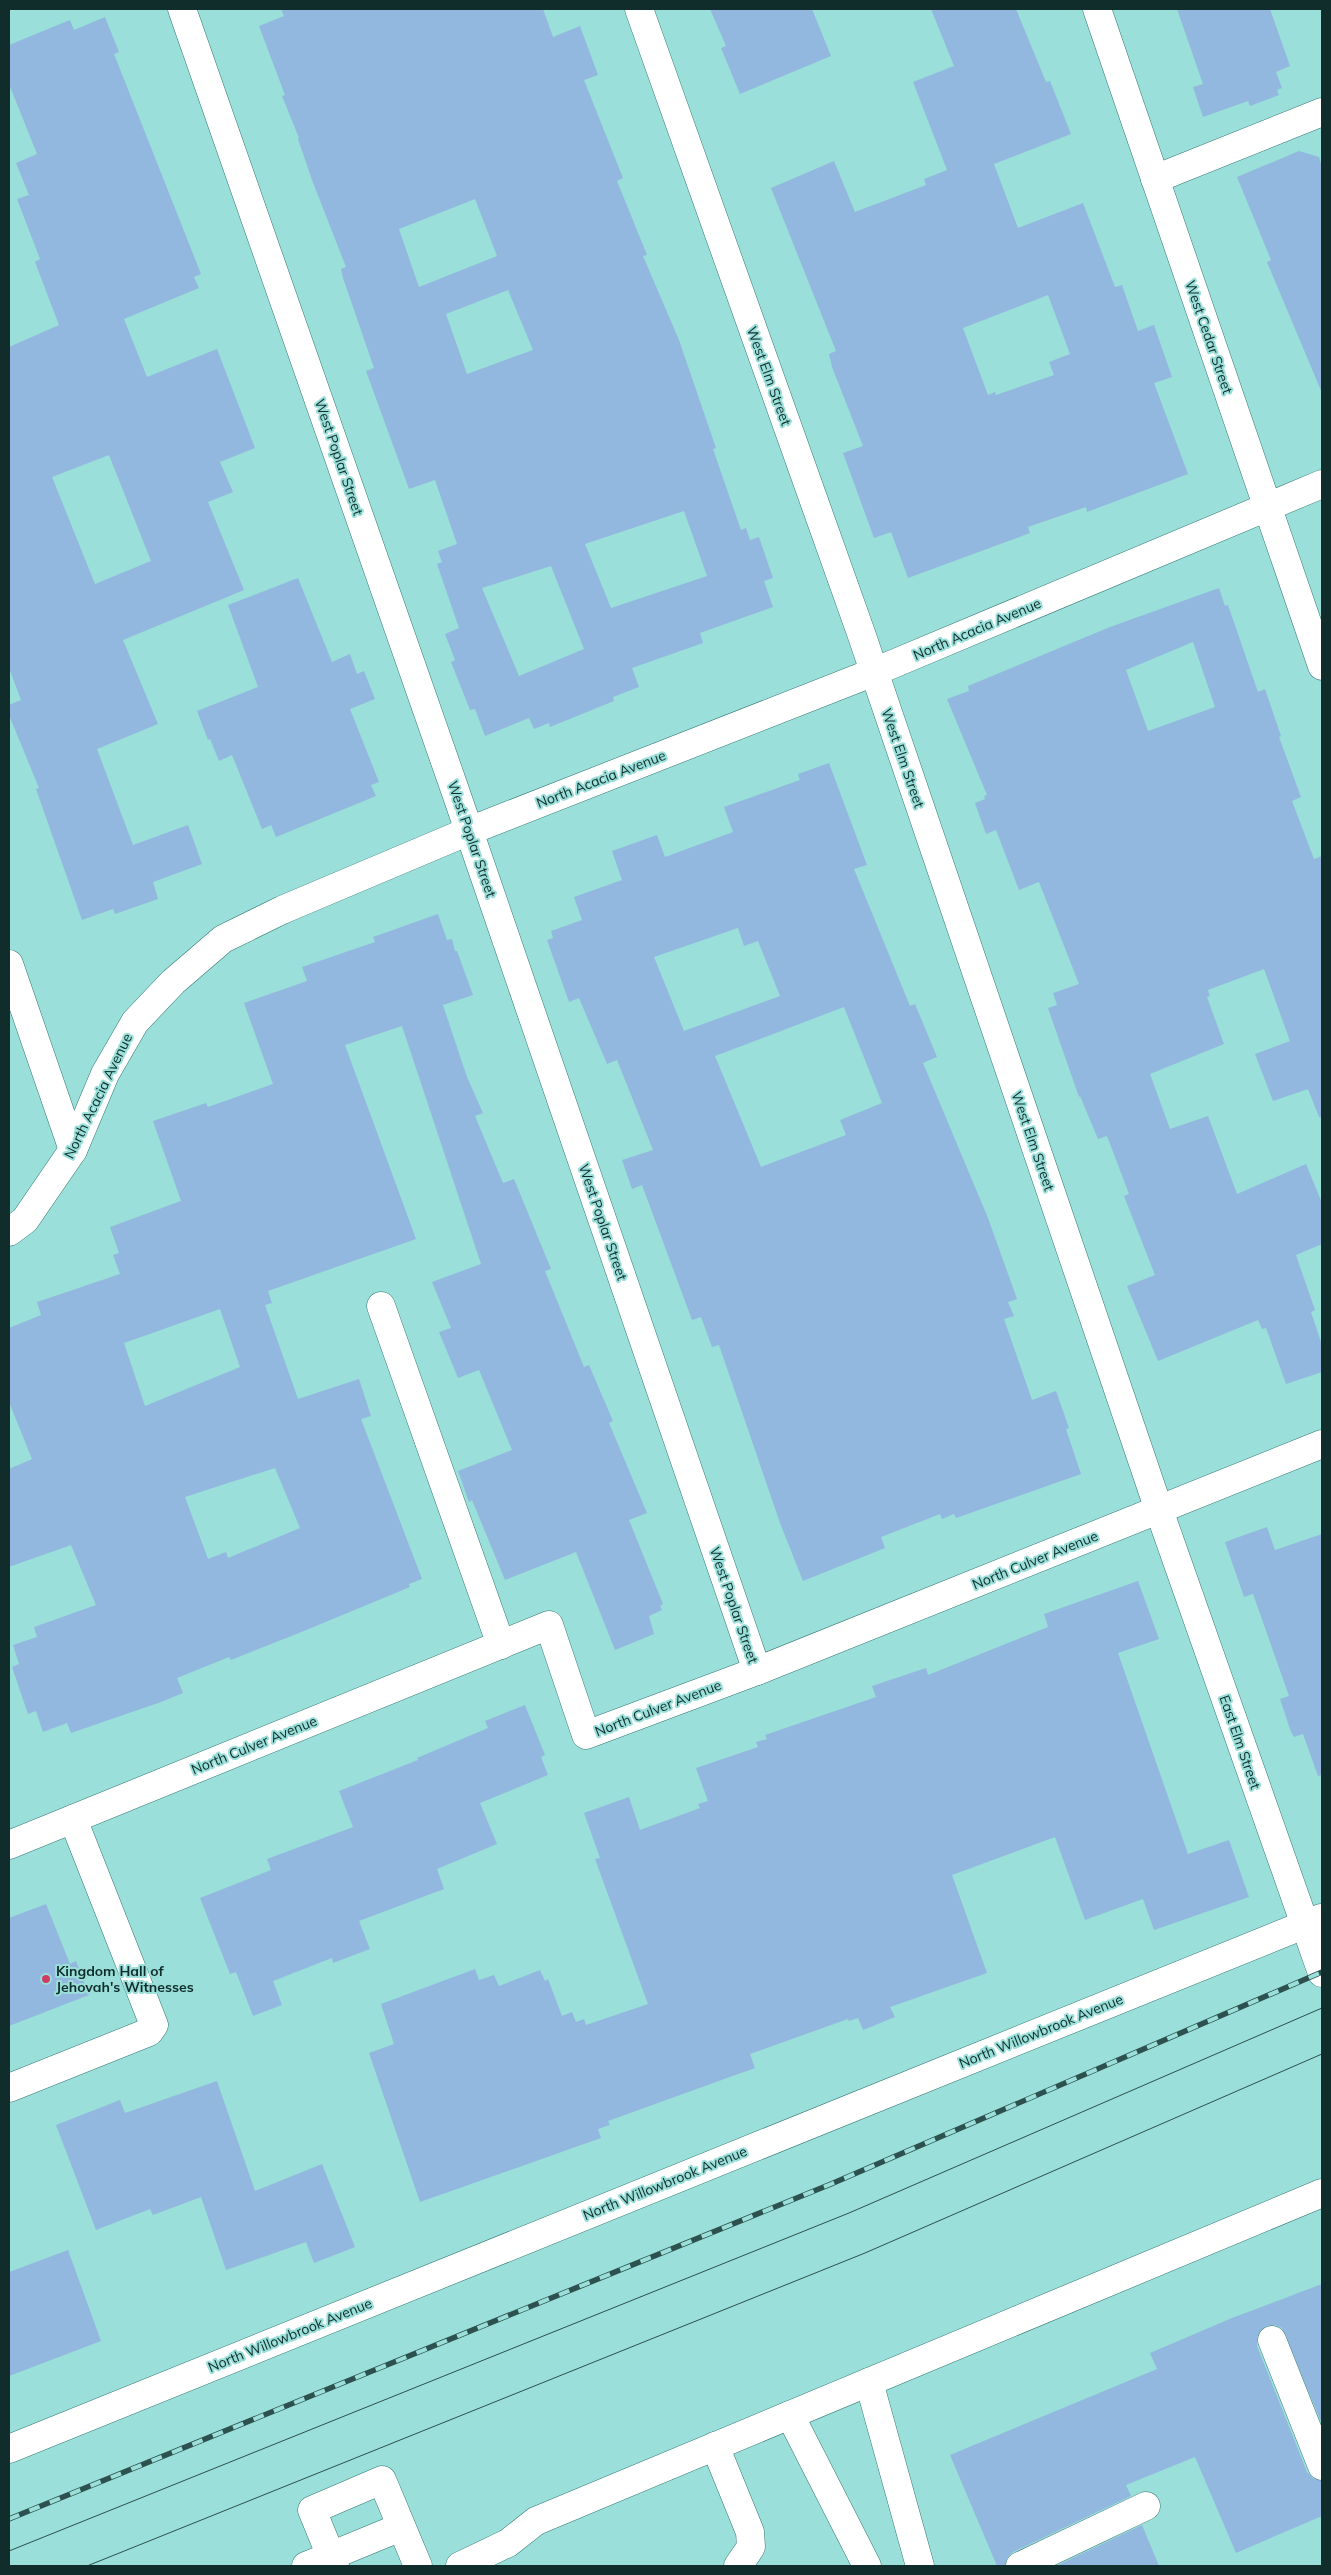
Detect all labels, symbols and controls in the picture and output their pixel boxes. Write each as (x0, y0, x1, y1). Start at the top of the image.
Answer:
street label: West Cedar Street (1181, 278, 1237, 396)
street label: West Elm Street (743, 324, 795, 428)
street label: West Poplar Street (311, 396, 367, 518)
street label: North Acacia Avenue (910, 594, 1044, 664)
street label: West Elm Street (878, 706, 928, 810)
street label: North Acacia Avenue (534, 746, 668, 812)
street label: West Poplar Street (444, 778, 500, 900)
street label: North Acacia Avenue (60, 1030, 136, 1162)
street label: West Elm Street (1008, 1089, 1058, 1193)
street label: West Poplar Street (575, 1161, 631, 1283)
street label: North Culver Avenue (970, 1527, 1100, 1593)
street label: West Poplar Street (706, 1544, 762, 1666)
street label: North Culver Avenue (592, 1676, 724, 1740)
street label: East Elm Street (1216, 1693, 1265, 1791)
street label: North Culver Avenue (189, 1712, 319, 1778)
place label: Kingdom Hall of Jehovah's Witnesses (56, 1962, 194, 1996)
marker: Kingdom Hall of Jehovah's Witnesses (40, 1973, 52, 1985)
street label: North Willowbrook Avenue (956, 1990, 1126, 2072)
street label: North Willowbrook Avenue (580, 2142, 750, 2224)
street label: North Willowbrook Avenue (205, 2294, 375, 2376)

